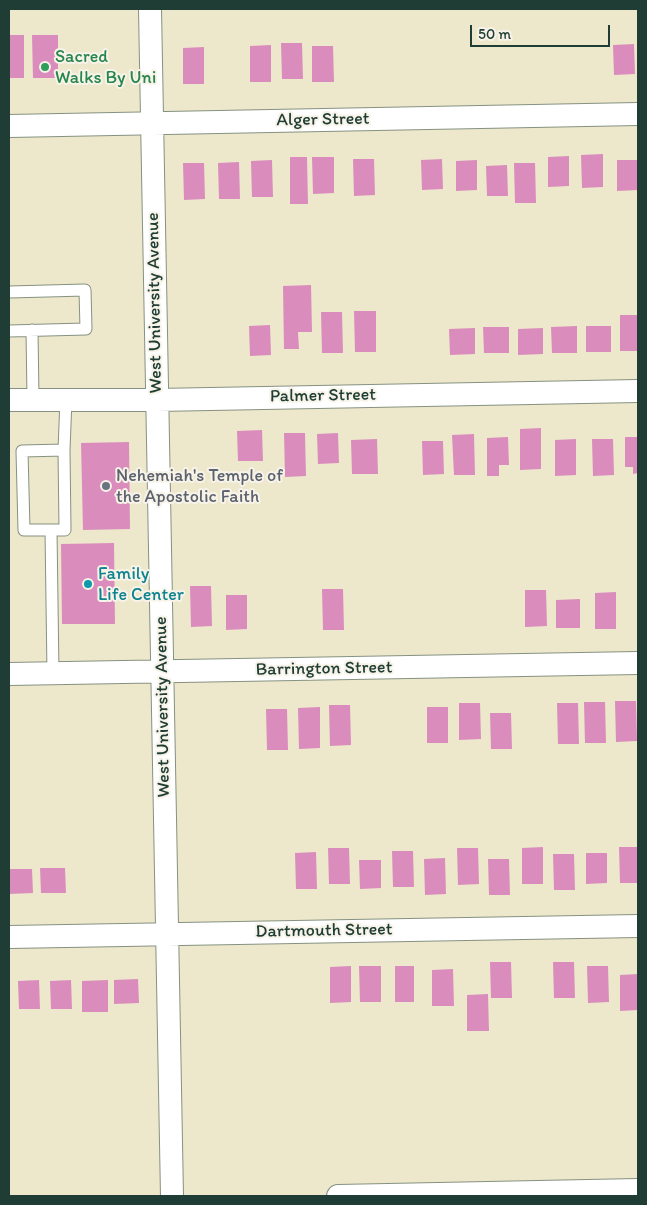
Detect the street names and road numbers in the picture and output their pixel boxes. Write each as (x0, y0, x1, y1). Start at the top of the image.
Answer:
street label: Alger Street (276, 108, 370, 132)
street label: West University Avenue (143, 212, 167, 394)
street label: Palmer Street (270, 384, 376, 408)
street label: West University Avenue (151, 616, 175, 798)
street label: Barrington Street (255, 657, 393, 681)
street label: Dartmouth Street (255, 919, 393, 943)

